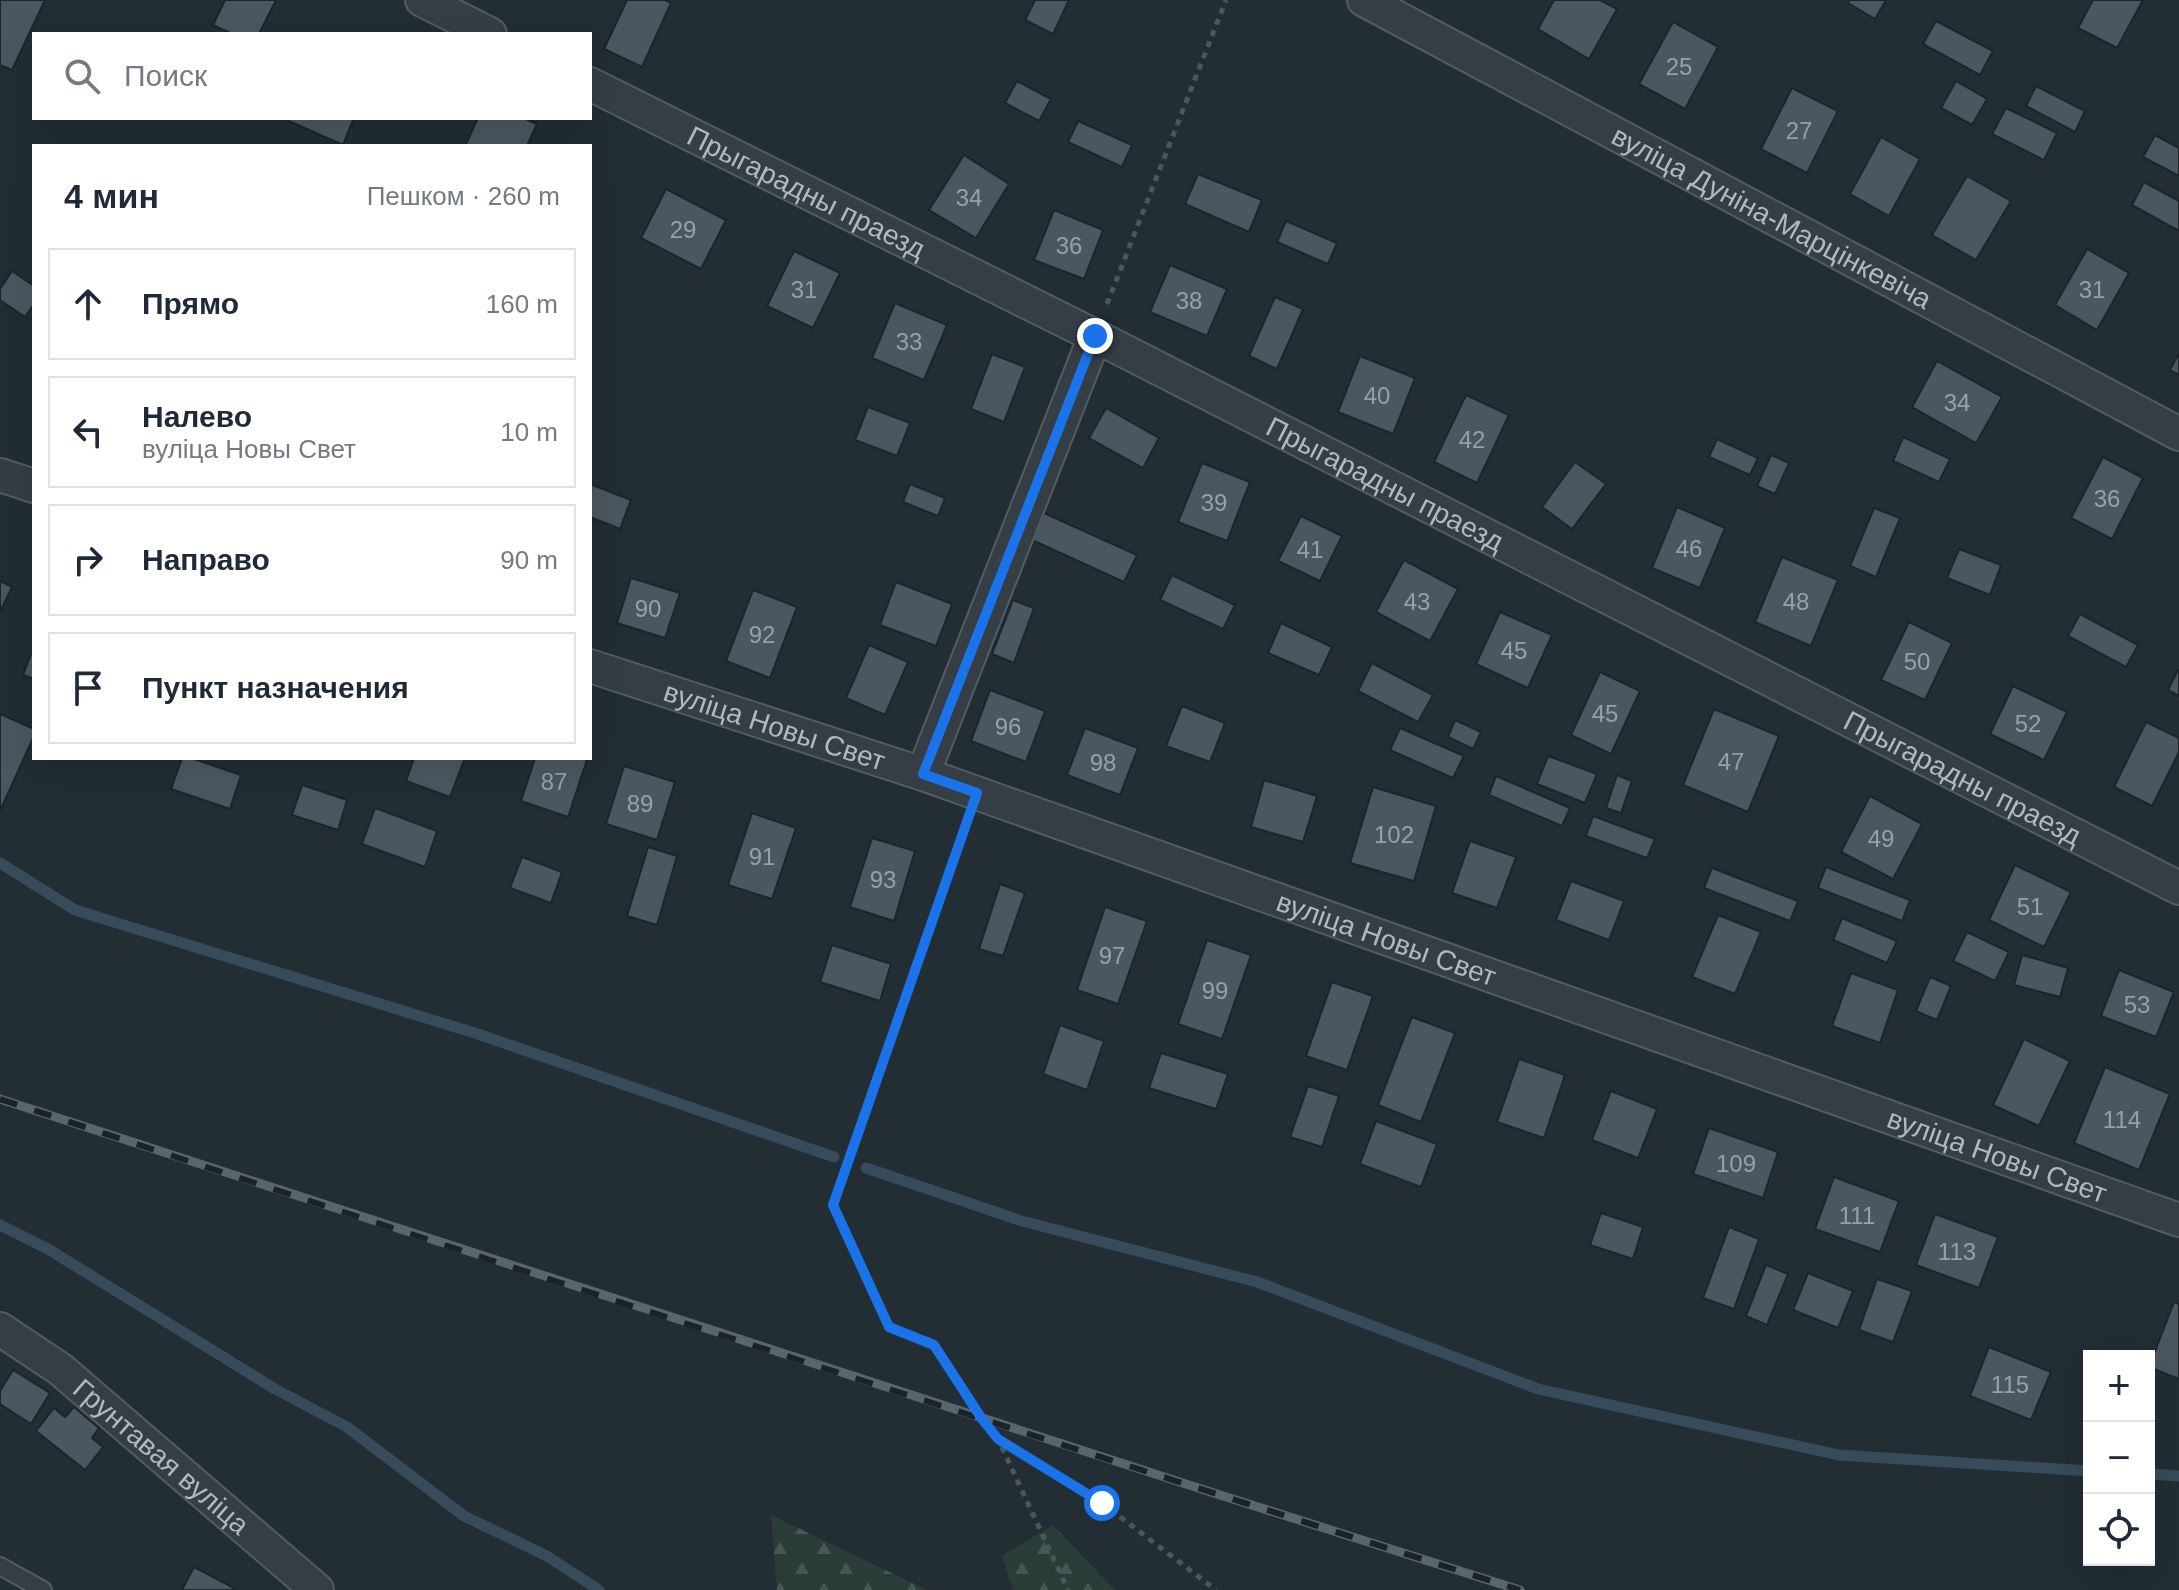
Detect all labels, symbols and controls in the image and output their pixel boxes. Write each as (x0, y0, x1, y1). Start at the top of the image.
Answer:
search box (32, 32, 592, 120)
house number: 25 (1666, 53, 1692, 80)
icon: search (60, 54, 104, 98)
text: Поиск (124, 59, 207, 92)
house number: 27 (1786, 117, 1812, 144)
street label: Прыгарадны праезд (683, 120, 931, 264)
street label: вуліца Дуніна-Марцінкевіча (1607, 120, 1937, 315)
text: 4 мин (64, 177, 159, 215)
text: Пешком · 260 m (367, 181, 560, 211)
house number: 34 (956, 184, 982, 211)
house number: 29 (670, 216, 696, 243)
house number: 36 (1056, 232, 1082, 259)
house number: 31 (791, 276, 817, 303)
house number: 31 (2079, 276, 2105, 303)
icon: ahead (66, 282, 110, 326)
text: Прямо (142, 287, 239, 320)
house number: 38 (1176, 287, 1202, 314)
text: 160 m (486, 289, 558, 319)
route end (1077, 318, 1113, 354)
house number: 33 (896, 328, 922, 355)
house number: 40 (1364, 382, 1390, 409)
house number: 34 (1944, 389, 1970, 416)
text: Налево (142, 400, 252, 433)
icon: left (66, 410, 110, 454)
street label: Прыгарадны праезд (1261, 411, 1509, 557)
text: 10 m (500, 417, 558, 447)
house number: 42 (1459, 426, 1485, 453)
text: вуліца Новы Свет (142, 434, 356, 464)
house number: 36 (2094, 485, 2120, 512)
house number: 39 (1201, 489, 1227, 516)
house number: 46 (1676, 535, 1702, 562)
house number: 41 (1297, 536, 1323, 563)
icon: right (66, 538, 110, 582)
text: Направо (142, 543, 270, 576)
text: 90 m (500, 545, 558, 575)
house number: 43 (1404, 588, 1430, 615)
house number: 48 (1783, 588, 1809, 615)
house number: 90 (635, 595, 661, 622)
house number: 92 (749, 621, 775, 648)
house number: 45 (1501, 637, 1527, 664)
house number: 50 (1904, 648, 1930, 675)
icon: arrive (66, 666, 110, 710)
text: Пункт назначения (142, 671, 409, 704)
street label: вуліца Новы Свет (660, 676, 889, 776)
house number: 45 (1592, 700, 1618, 727)
street label: Прыгарадны праезд (1839, 705, 2086, 851)
house number: 52 (2015, 710, 2041, 737)
house number: 96 (995, 713, 1021, 740)
house number: 47 (1718, 748, 1744, 775)
house number: 98 (1090, 749, 1116, 776)
house number: 87 (541, 768, 567, 795)
house number: 89 (627, 790, 653, 817)
house number: 102 (1374, 821, 1414, 848)
house number: 49 (1868, 825, 1894, 852)
house number: 91 (749, 843, 775, 870)
house number: 93 (870, 866, 896, 893)
street label: вуліца Новы Свет (1273, 885, 1501, 992)
house number: 51 (2017, 893, 2043, 920)
house number: 97 (1099, 942, 1125, 969)
house number: 99 (1202, 977, 1228, 1004)
house number: 53 (2124, 991, 2150, 1018)
street label: вуліца Новы Свет (1883, 1102, 2111, 1209)
house number: 114 (2103, 1106, 2141, 1133)
house number: 109 (1716, 1150, 1756, 1177)
house number: 111 (1839, 1202, 1875, 1229)
house number: 113 (1938, 1238, 1976, 1265)
map controls (2083, 1350, 2155, 1566)
button: + (2083, 1350, 2155, 1422)
house number: 115 (1991, 1371, 2029, 1398)
street label: Грунтавая вуліца (67, 1372, 256, 1540)
button: − (2083, 1422, 2155, 1494)
route start (1084, 1485, 1120, 1521)
button: locate (2083, 1494, 2155, 1566)

